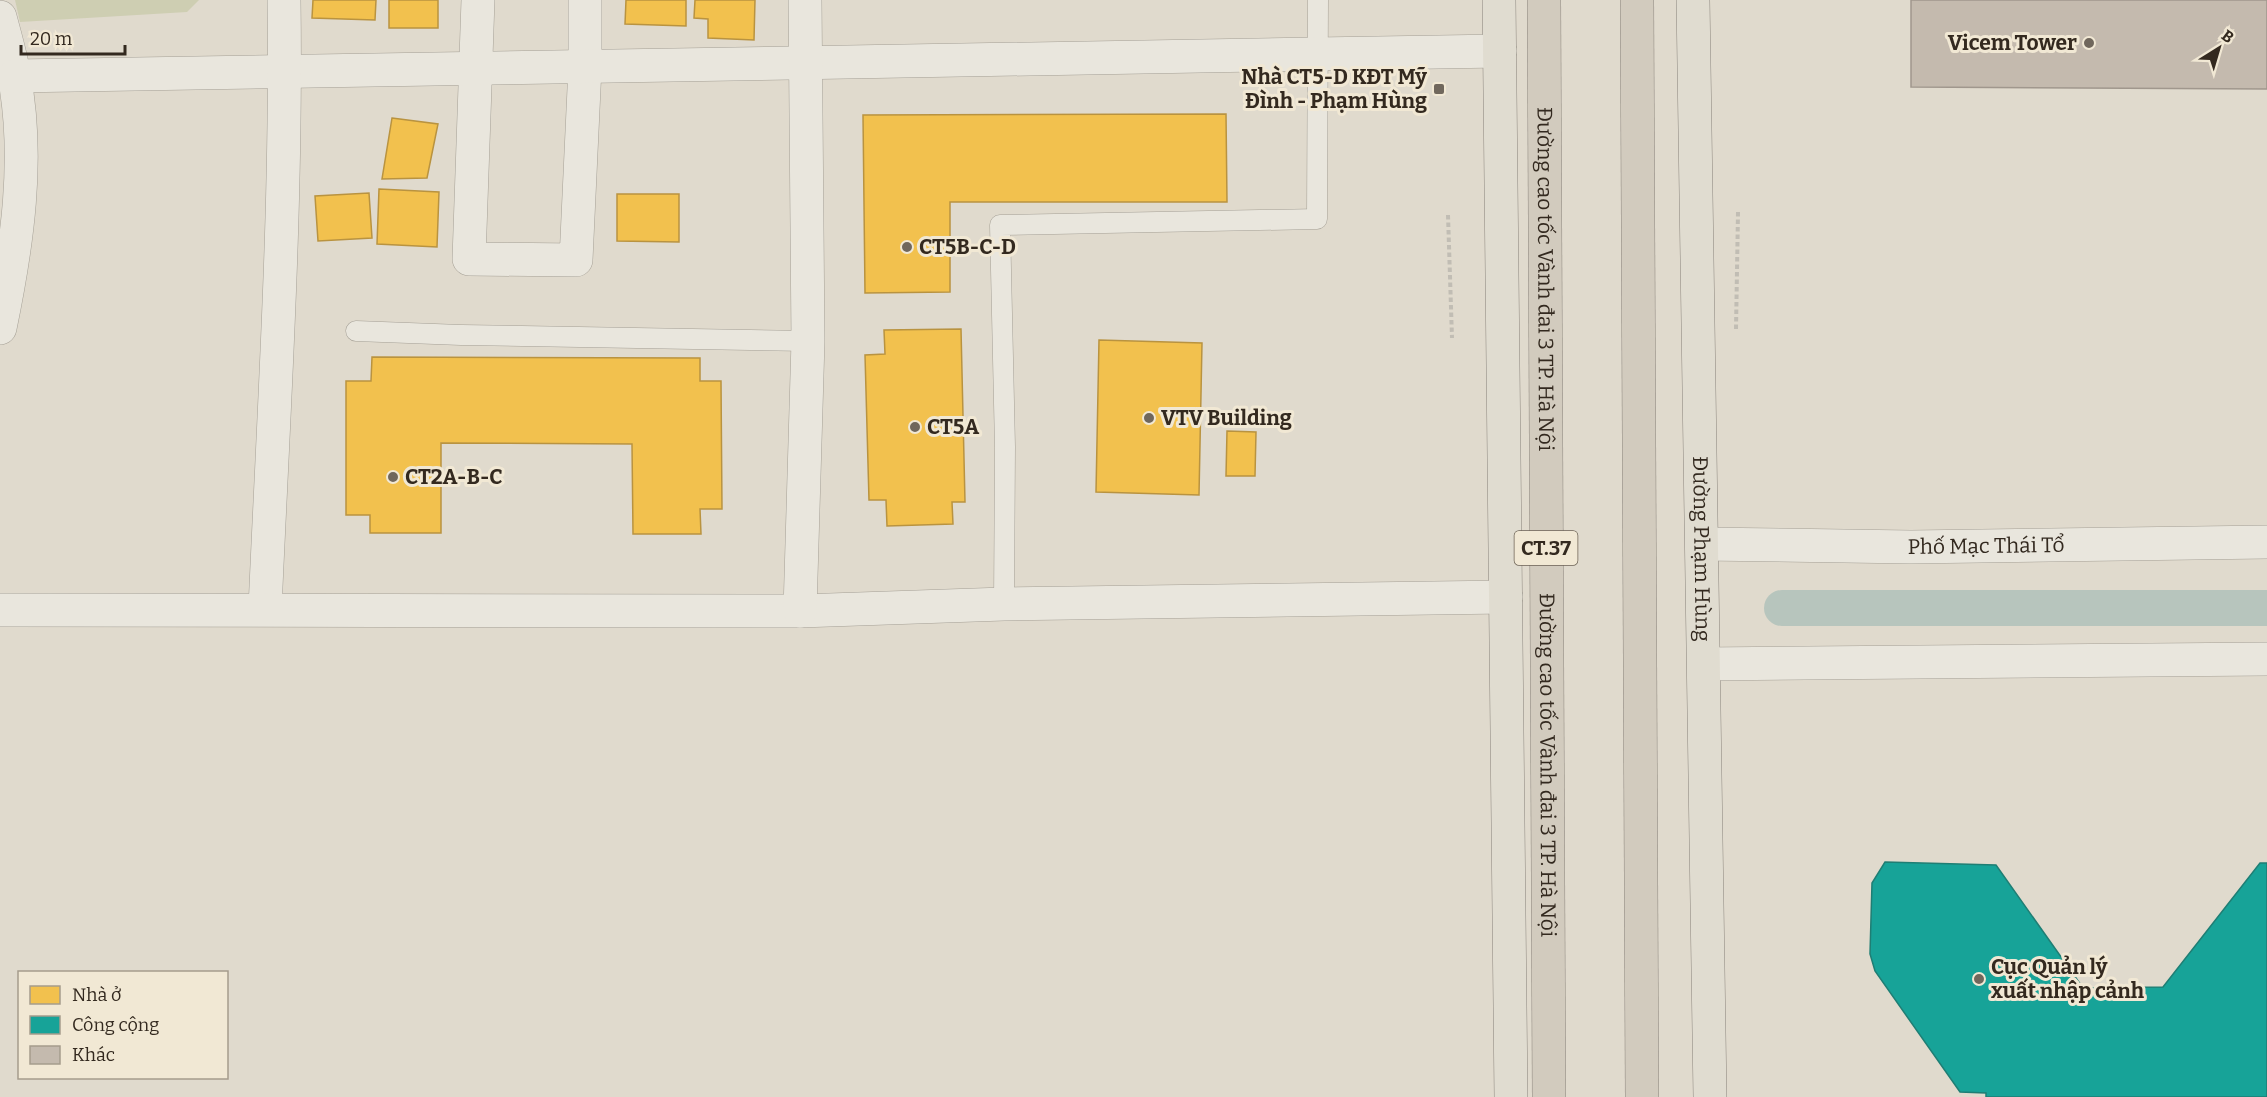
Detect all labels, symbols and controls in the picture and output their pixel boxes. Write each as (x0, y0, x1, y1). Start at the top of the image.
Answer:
scale bar (21, 18, 124, 56)
north arrow (2189, 18, 2249, 78)
text: B (2218, 26, 2238, 47)
text: 20 m (30, 28, 72, 50)
place label: Vicem Tower (1948, 30, 2077, 56)
marker: Vicem Tower (2082, 36, 2096, 50)
place label: Nhà CT5-D KĐT Mỹ Đình - Phạm Hùng (1241, 64, 1427, 114)
marker: Nhà CT5-D KĐT Mỹ Đình - Phạm Hùng (1432, 82, 1446, 96)
street label: Đường cao tốc Vành đai 3 TP. Hà Nội (1531, 107, 1559, 451)
place label: CT5B-C-D (919, 234, 1016, 260)
marker: CT5B-C-D (900, 240, 914, 254)
place label: VTV Building (1161, 405, 1292, 431)
marker: VTV Building (1142, 411, 1156, 425)
place label: CT5A (927, 414, 979, 440)
marker: CT5A (908, 420, 922, 434)
street label: Đường Phạm Hùng (1687, 456, 1716, 642)
place label: CT2A-B-C (405, 464, 503, 490)
marker: CT2A-B-C (386, 470, 400, 484)
road number: CT.37 (1514, 531, 1578, 565)
street label: Phố Mạc Thái Tổ (1907, 532, 2065, 560)
street label: Đường cao tốc Vành đai 3 TP. Hà Nội (1534, 593, 1561, 937)
place label: Cục Quản lý xuất nhập cảnh (1991, 954, 2145, 1004)
legend (18, 971, 228, 1079)
marker: Cục Quản lý xuất nhập cảnh (1972, 972, 1986, 986)
text: Nhà ở (72, 984, 121, 1006)
text: Công cộng (72, 1014, 159, 1036)
text: Khác (72, 1044, 115, 1066)

